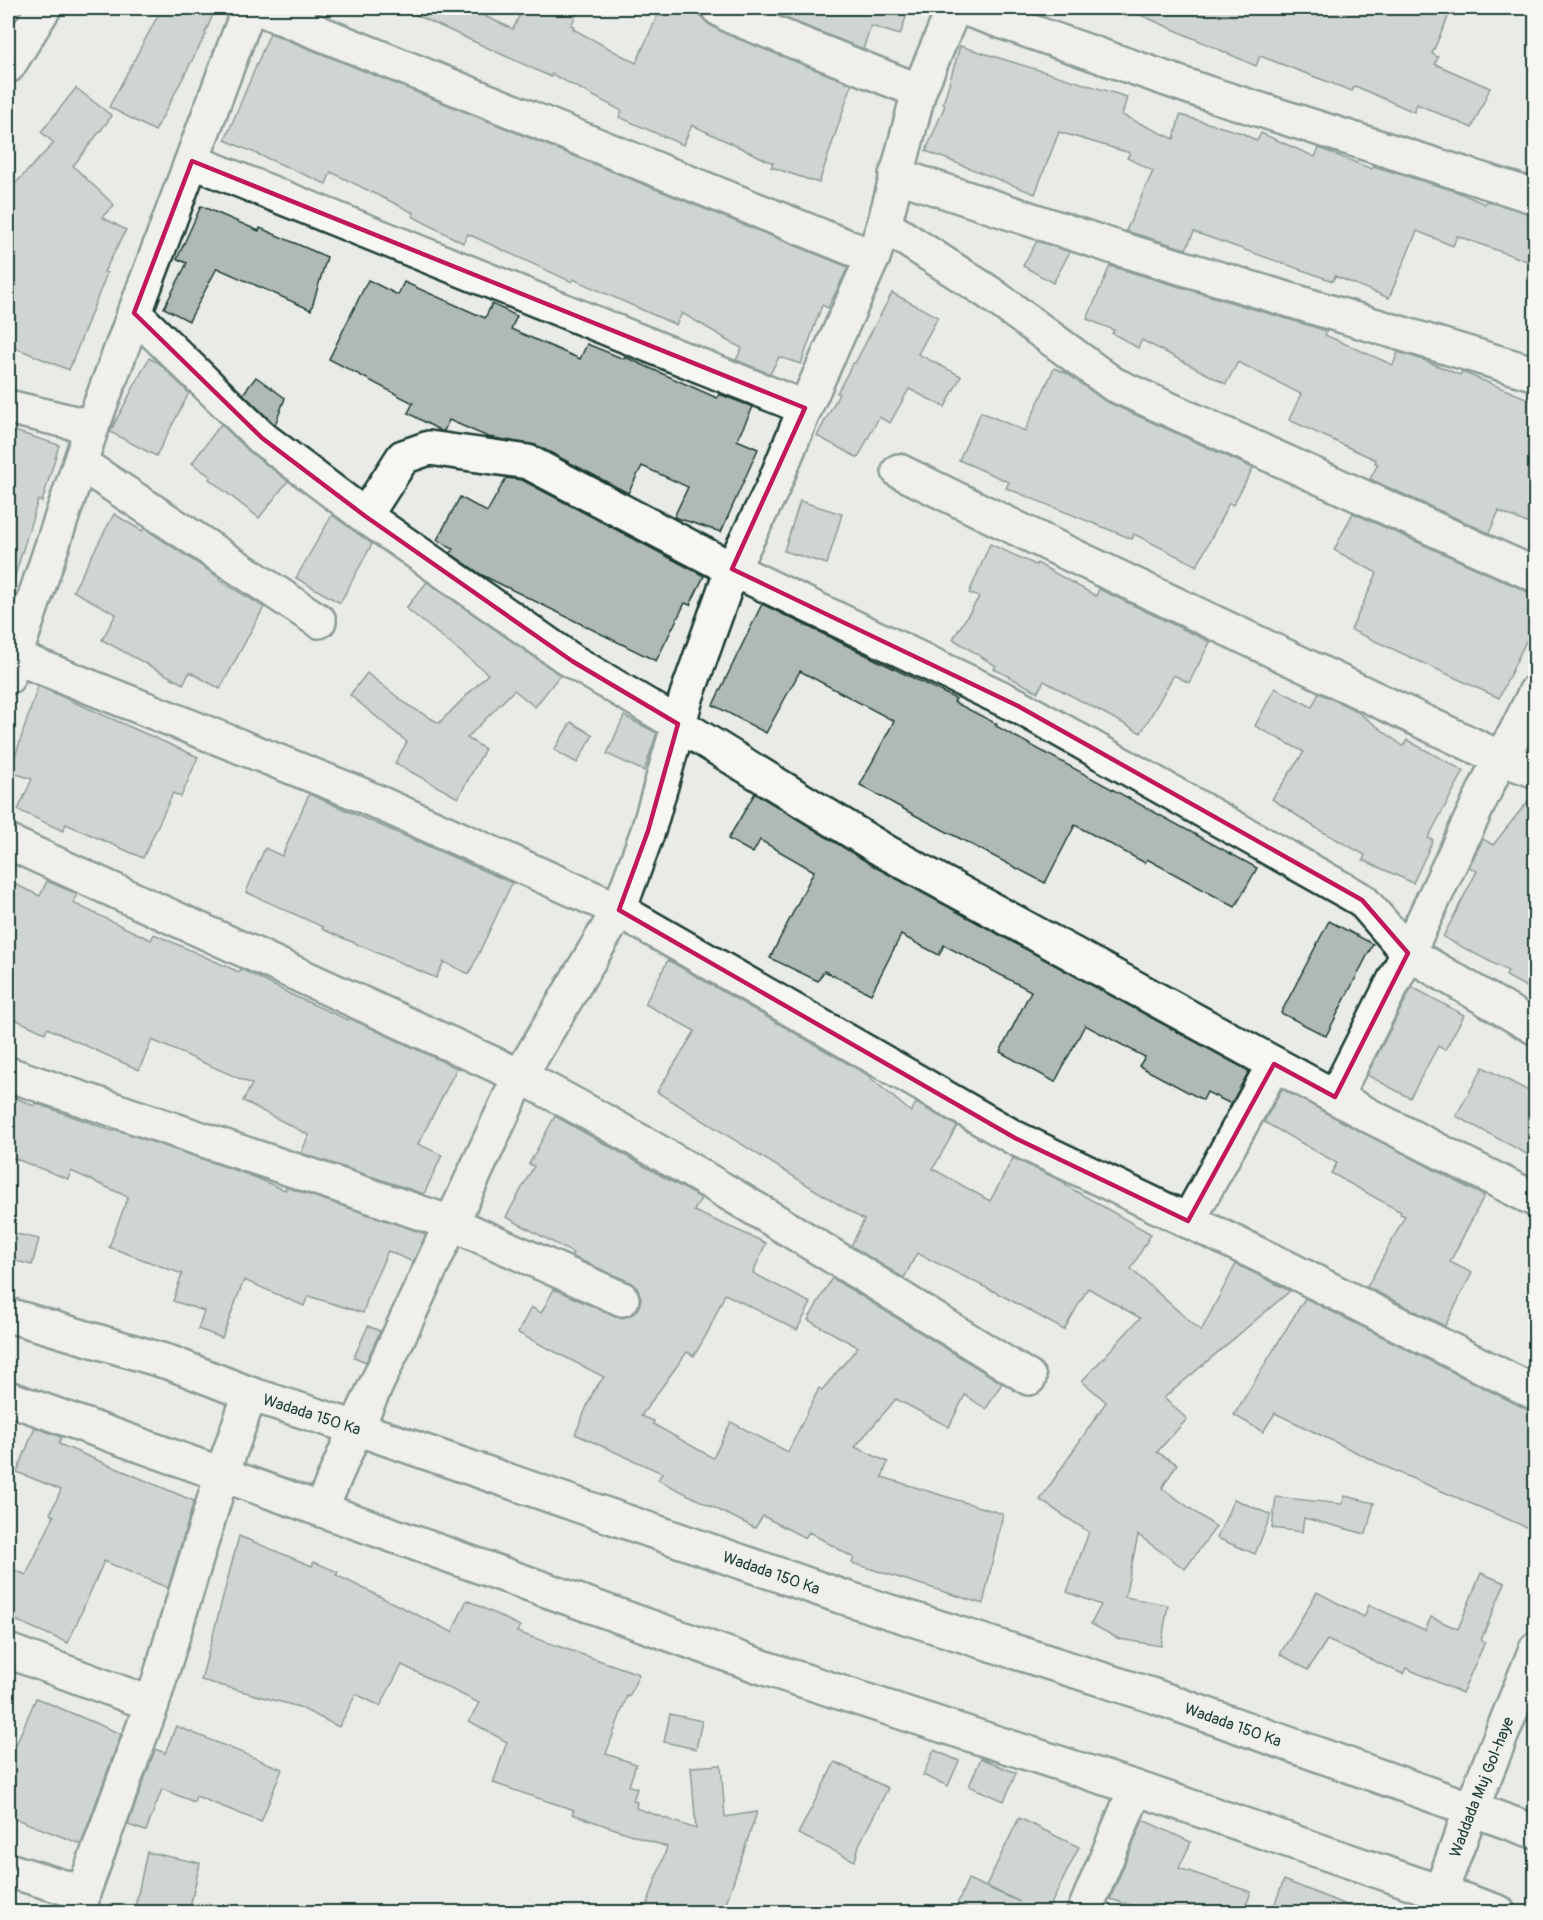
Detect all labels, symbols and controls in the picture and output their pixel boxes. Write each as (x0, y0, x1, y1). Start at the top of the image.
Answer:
street label: Wadada 150 Ka (260, 1390, 363, 1440)
street label: Wadada 150 Ka (720, 1547, 823, 1599)
street label: Wadada 150 Ka (1182, 1699, 1284, 1752)
street label: Waddada Muj Gol-haye (1445, 1714, 1519, 1860)

